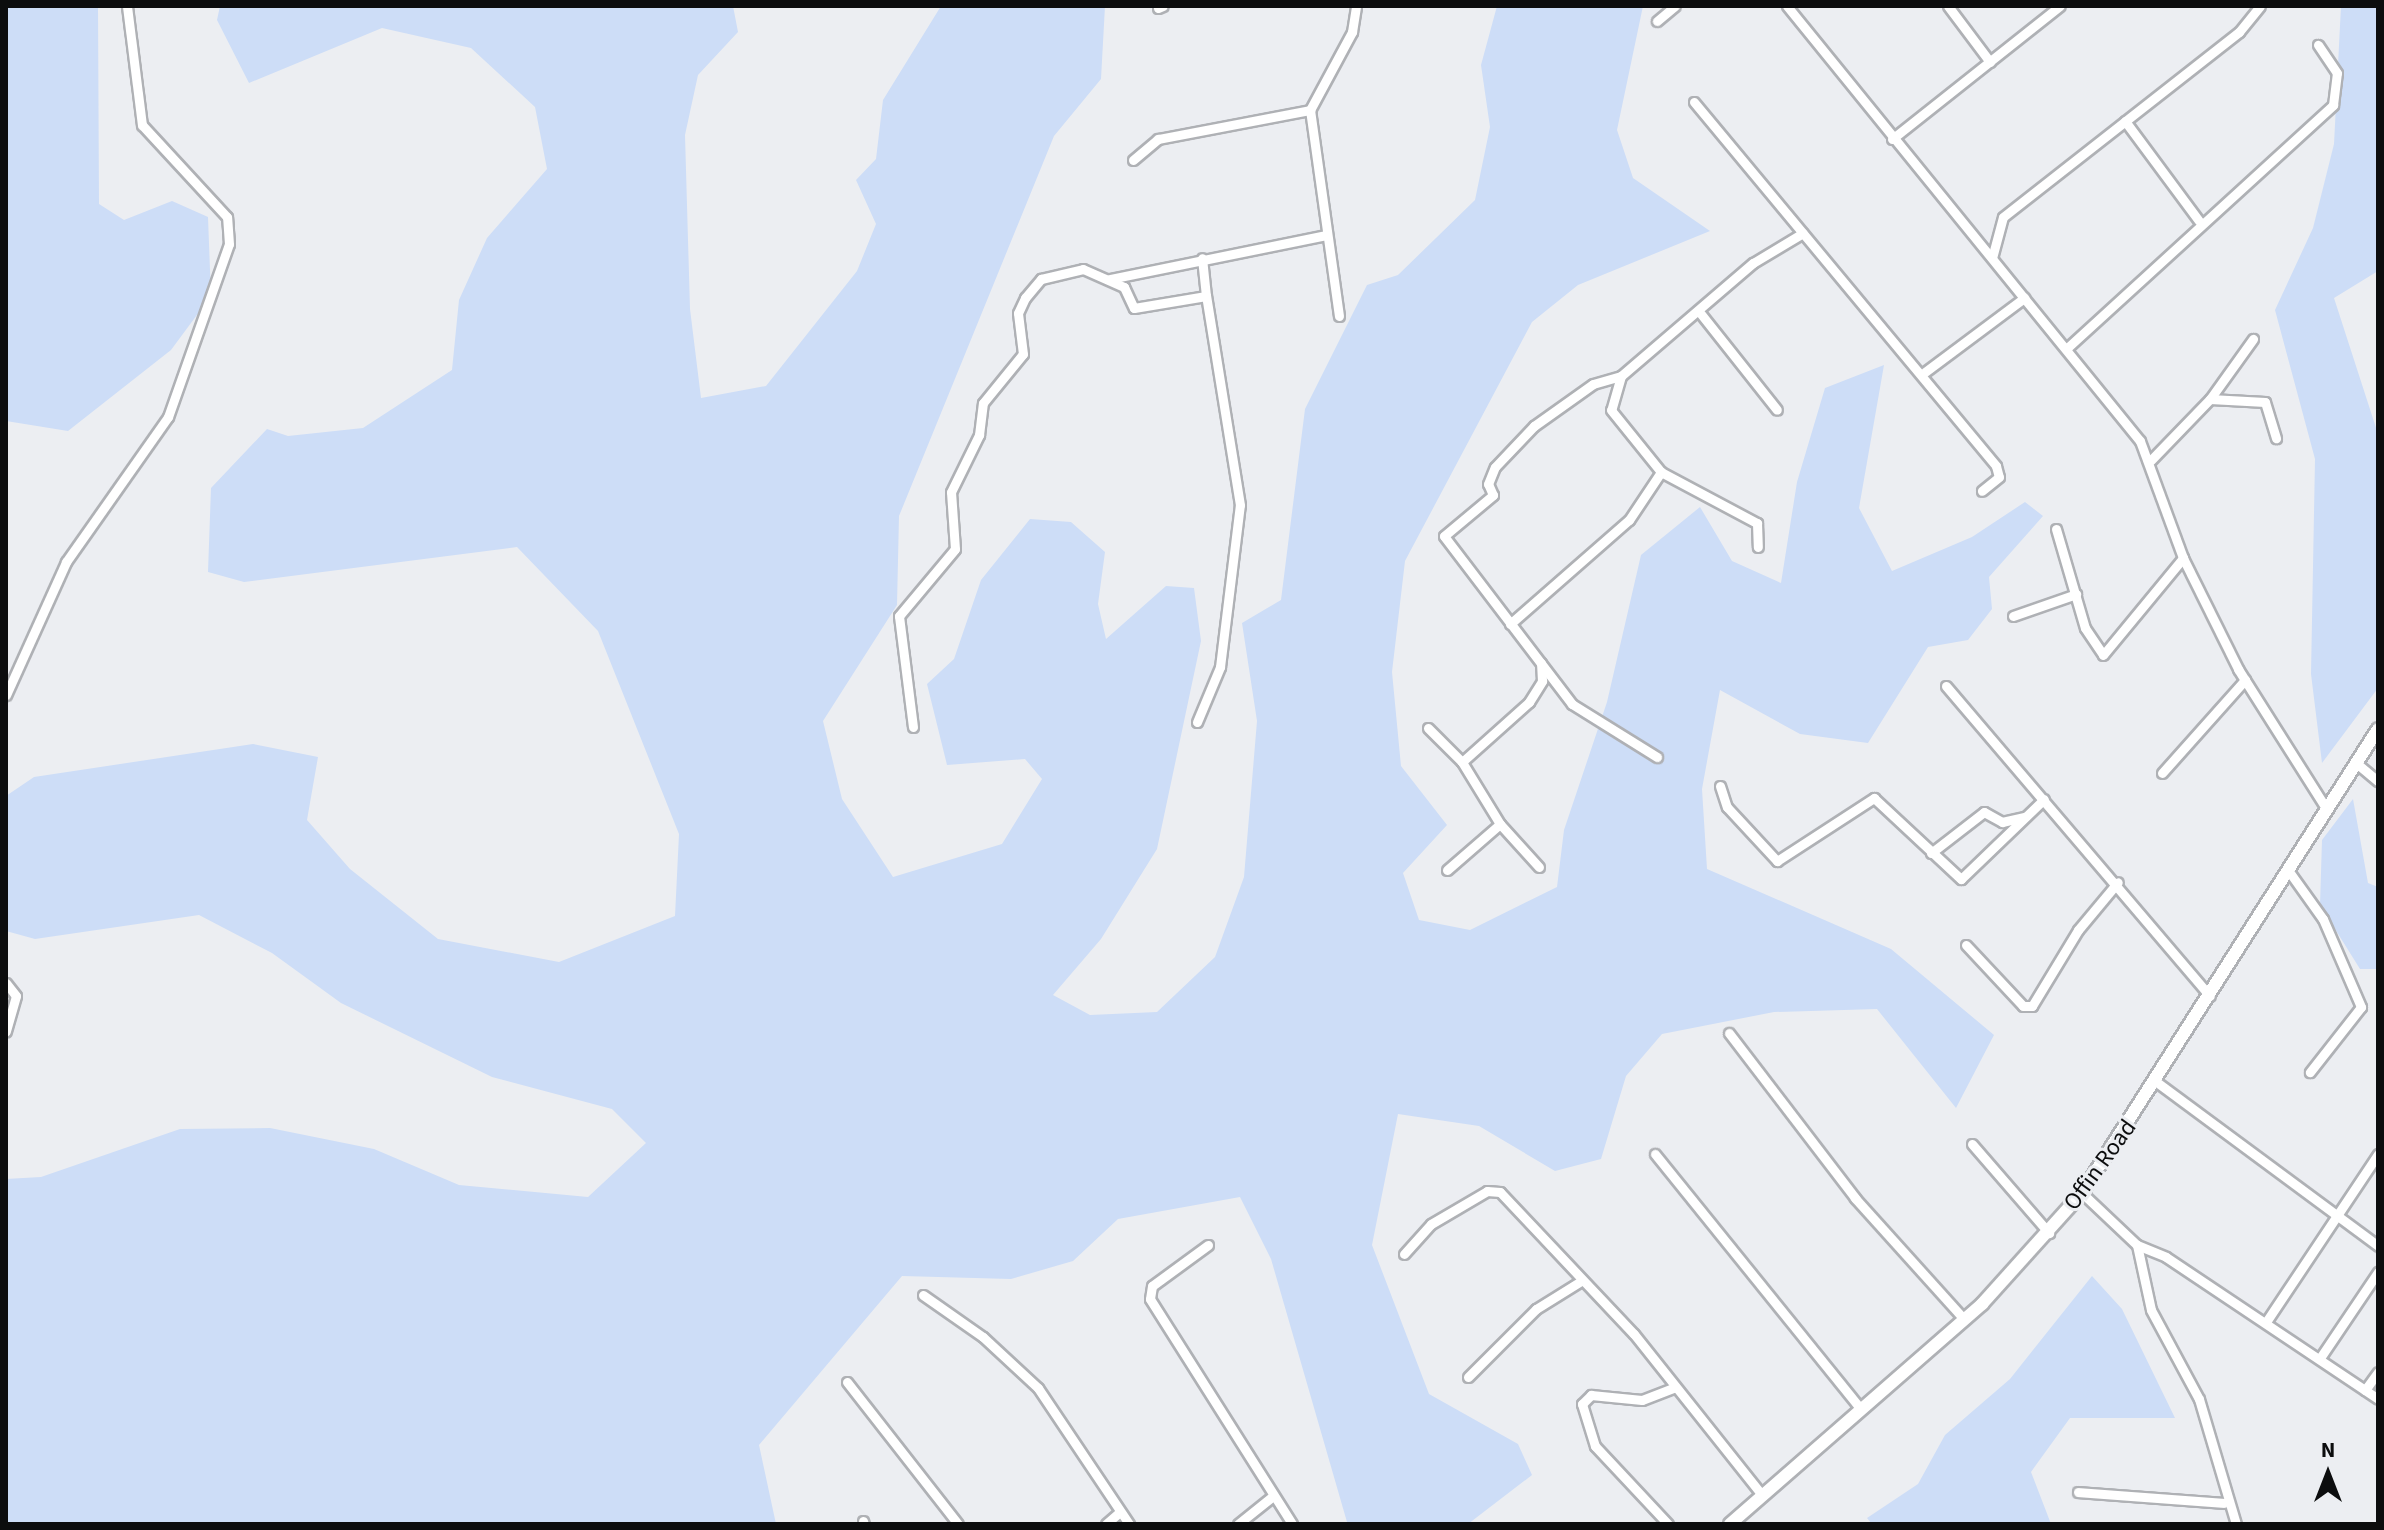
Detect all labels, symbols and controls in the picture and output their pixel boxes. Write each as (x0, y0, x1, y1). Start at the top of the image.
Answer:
street label: Offin Road (2057, 1114, 2143, 1216)
north arrow (2288, 1434, 2368, 1514)
text: N (2321, 1434, 2335, 1466)

